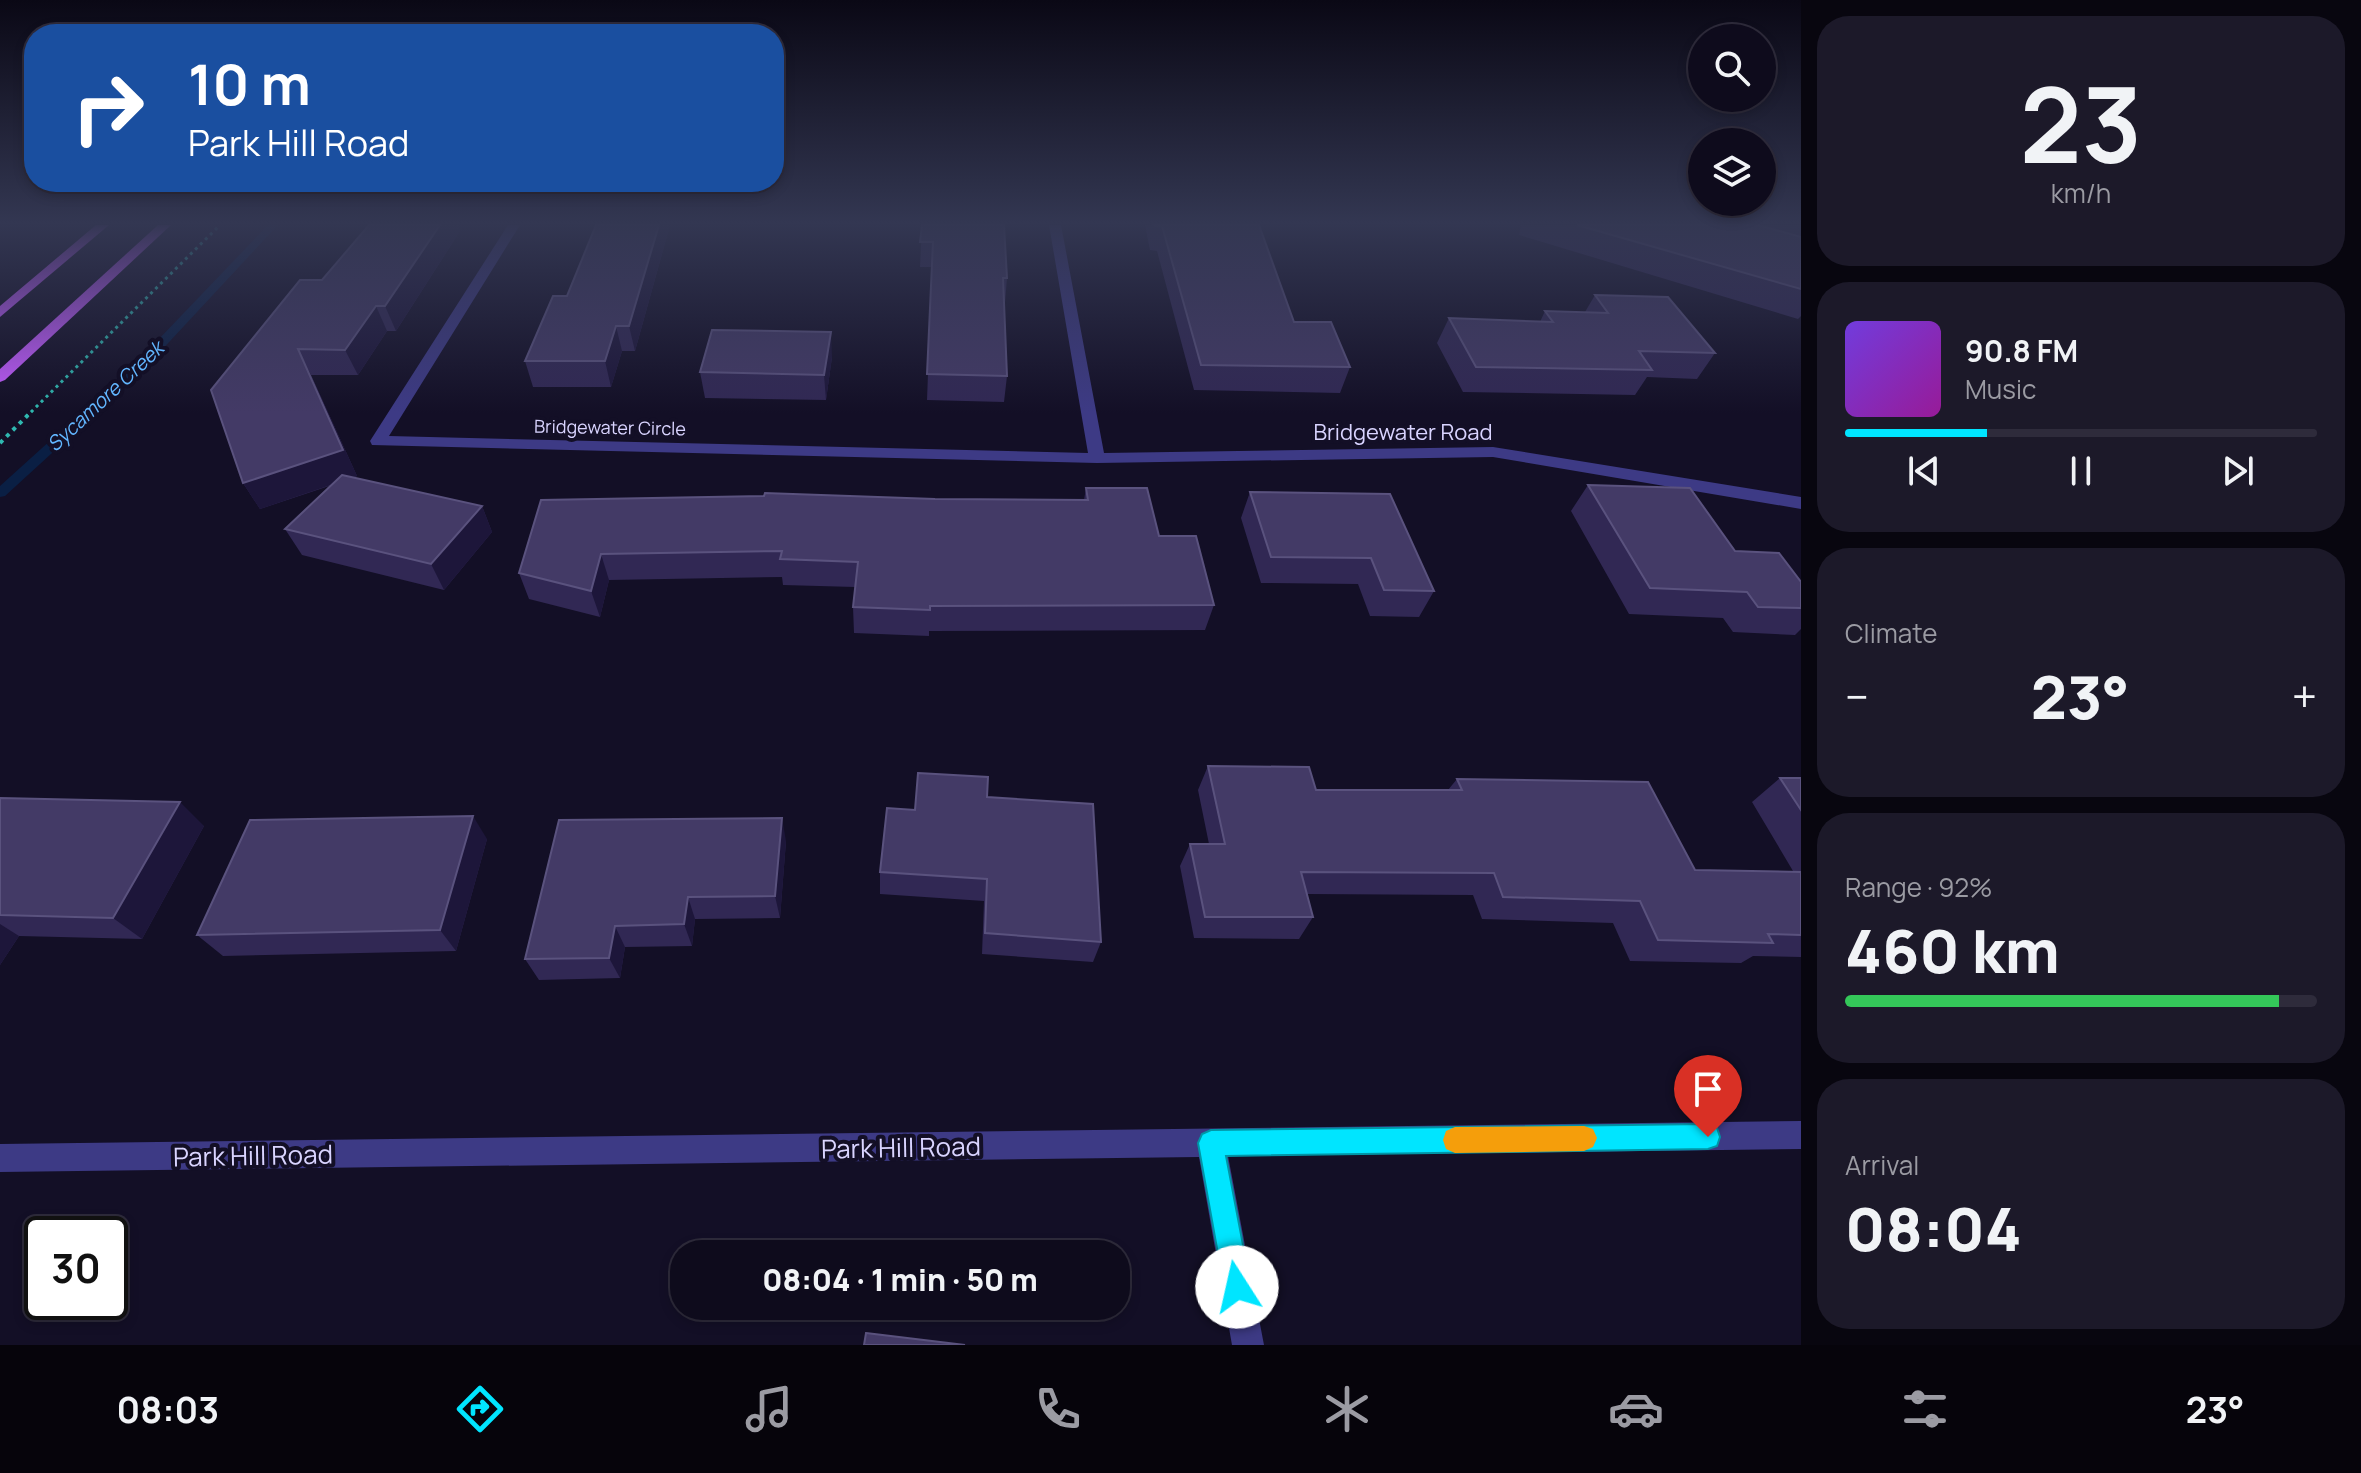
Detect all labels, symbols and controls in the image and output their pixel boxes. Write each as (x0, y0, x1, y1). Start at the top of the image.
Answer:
map controls (1688, 24, 1776, 216)
button: search (1688, 24, 1776, 112)
text: 10 m (188, 45, 311, 122)
text: 23 (2020, 52, 2142, 194)
icon: right (56, 56, 160, 160)
text: Park Hill Road (188, 118, 409, 167)
button: layers (1688, 128, 1776, 216)
text: km/h (2051, 175, 2111, 211)
text: 90.8 FM (1965, 330, 2078, 371)
water label: Sycamore Creek (41, 333, 171, 457)
text: Music (1965, 371, 2036, 407)
street label: Bridgewater Circle (534, 414, 686, 440)
street label: Bridgewater Road (1313, 417, 1493, 447)
icon: previous (1902, 449, 1946, 493)
icon: pause (2059, 449, 2103, 493)
icon: next (2216, 449, 2260, 493)
text: Climate (1845, 615, 1937, 651)
text: 23° (2031, 655, 2130, 737)
text: − (1845, 666, 1869, 726)
text: + (2292, 666, 2317, 726)
text: Range · 92% (1845, 869, 1993, 905)
text: 460 km (1845, 909, 2060, 991)
pin (1674, 1055, 1742, 1137)
icon: arrive (1686, 1067, 1730, 1111)
street label: Park Hill Road (821, 1128, 981, 1166)
street label: Park Hill Road (173, 1136, 333, 1174)
text: Arrival (1845, 1147, 1919, 1183)
text: 08:04 (1845, 1187, 2022, 1269)
speed limit sign: 30 (24, 1216, 128, 1320)
position arrow (1195, 1245, 1279, 1329)
text: 08:04 · 1 min · 50 m (762, 1259, 1038, 1300)
icon: directions (452, 1381, 508, 1437)
icon: music (741, 1381, 797, 1437)
icon: phone (1030, 1381, 1086, 1437)
icon: climate (1319, 1381, 1375, 1437)
icon: car (1608, 1381, 1664, 1437)
icon: filters (1897, 1381, 1953, 1437)
text: 08:03 (116, 1385, 219, 1434)
text: 23° (2186, 1385, 2244, 1434)

